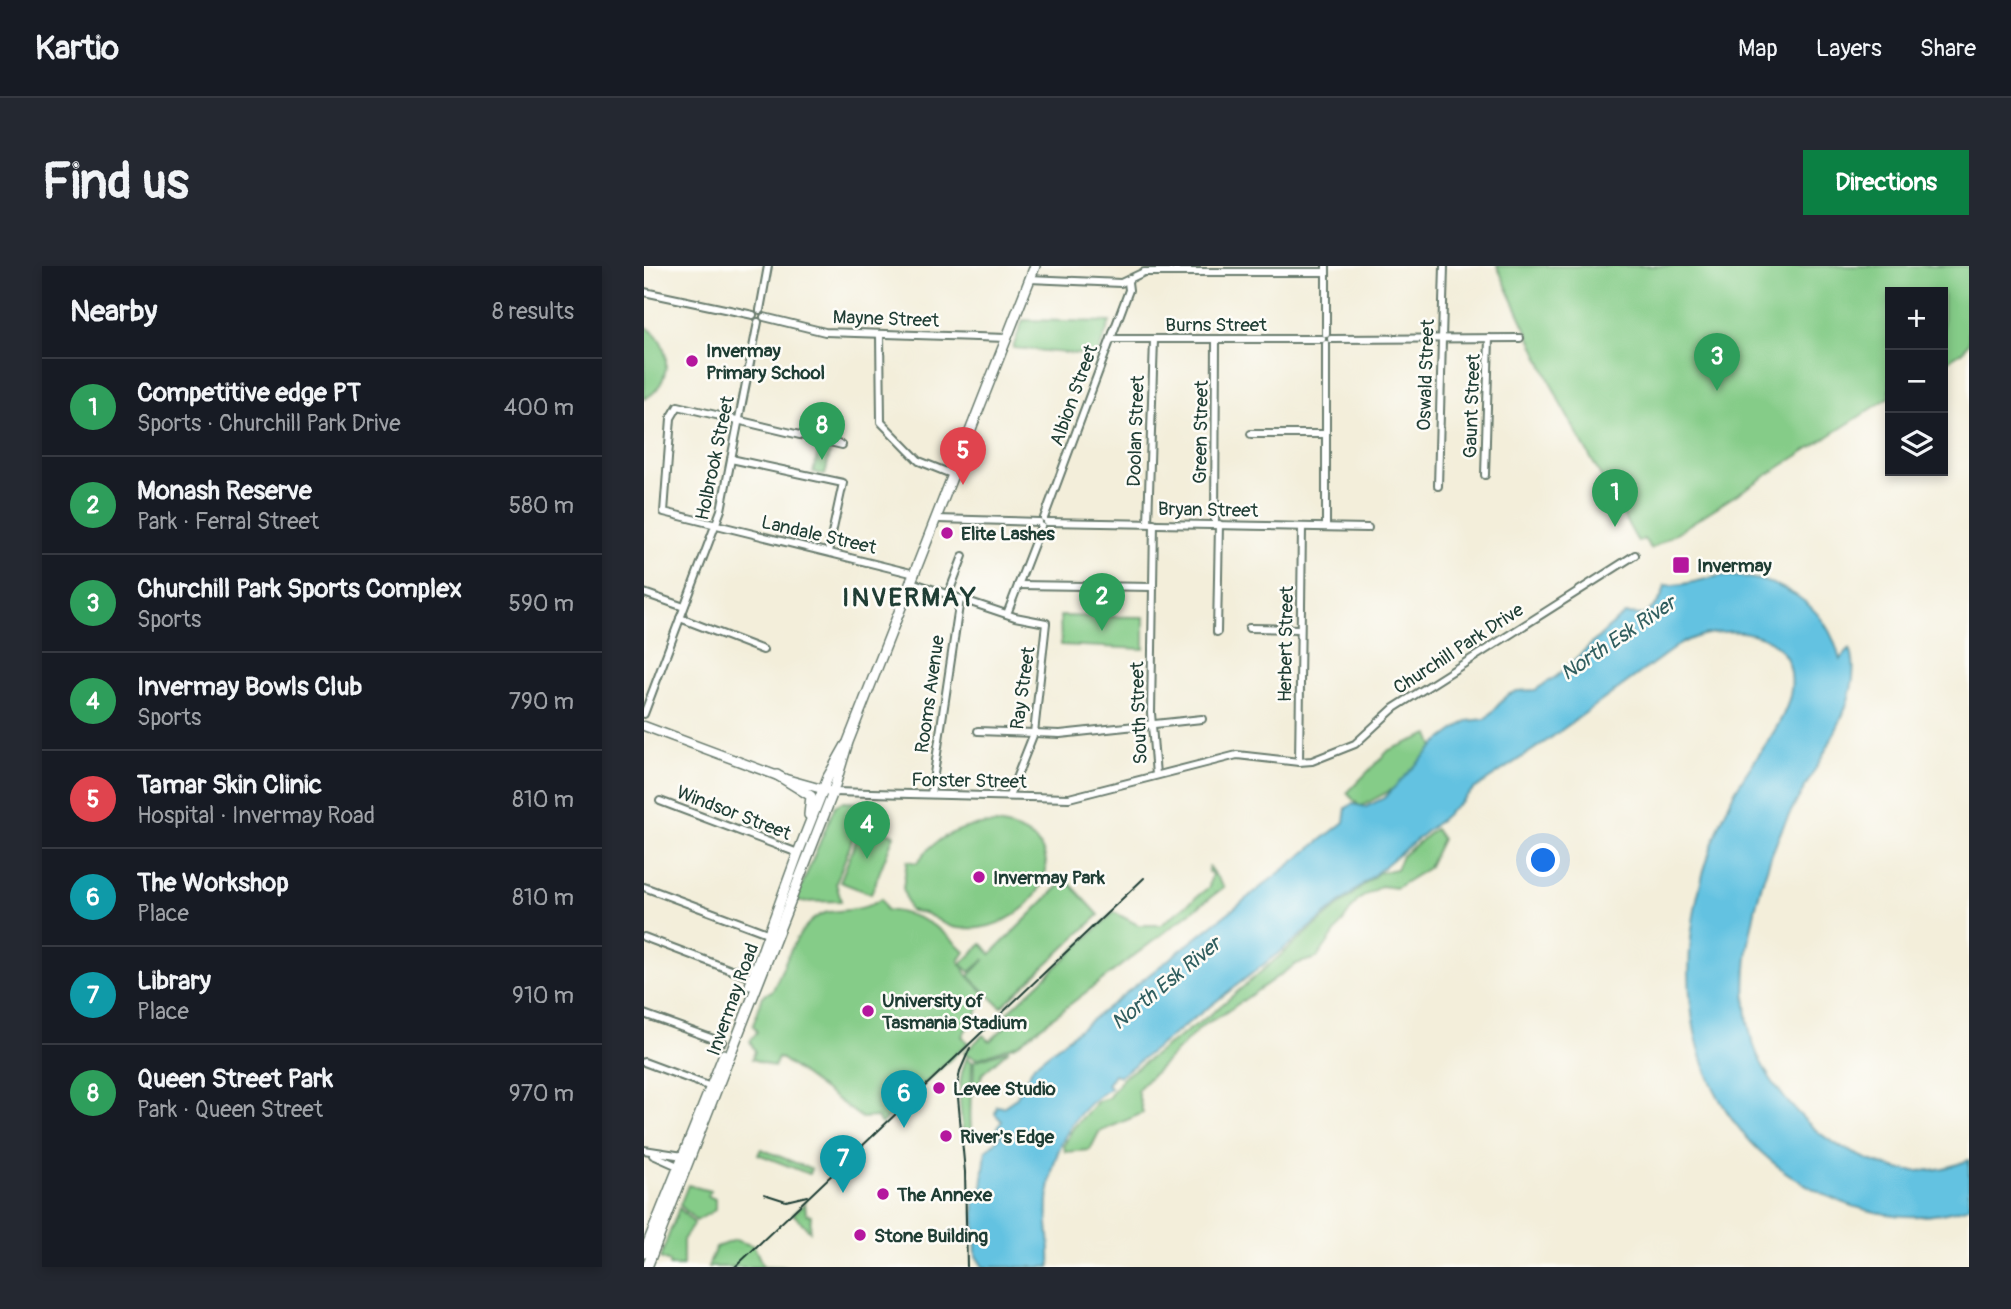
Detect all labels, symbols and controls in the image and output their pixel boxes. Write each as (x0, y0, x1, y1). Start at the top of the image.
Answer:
text: Kartio (35, 28, 119, 69)
text: Map (1738, 34, 1778, 63)
text: Layers (1816, 34, 1882, 63)
text: Share (1920, 34, 1976, 63)
button: Directions (1803, 150, 1969, 215)
text: Find us (42, 152, 189, 213)
map controls (1885, 287, 1948, 476)
button: + (1885, 287, 1948, 350)
text: Nearby (70, 293, 157, 330)
text: 8 results (492, 297, 574, 326)
street label: Mayne Street (832, 305, 940, 333)
street label: Burns Street (1165, 313, 1267, 337)
street label: Oswald Street (1412, 318, 1440, 431)
pin: 3 (1694, 333, 1740, 391)
place label: Invermay Primary School (706, 339, 825, 385)
street label: Albion Street (1045, 341, 1103, 449)
button: − (1885, 350, 1948, 413)
marker: Invermay Primary School (684, 353, 700, 369)
street label: Gaunt Street (1458, 353, 1486, 459)
street label: Doolan Street (1122, 375, 1150, 487)
text: Competitive edge PT (137, 377, 361, 409)
street label: Green Street (1188, 380, 1214, 484)
text: 1 (89, 393, 98, 422)
text: 400 m (504, 393, 574, 422)
street label: Holbrook Street (690, 394, 740, 523)
pin: 8 (799, 402, 845, 460)
text: Sports · Churchill Park Drive (137, 409, 401, 438)
button: layers (1885, 413, 1948, 476)
pin: 5 (940, 427, 986, 485)
pin: 1 (1592, 469, 1638, 527)
text: Monash Reserve (137, 475, 312, 507)
text: 2 (87, 491, 99, 520)
text: 580 m (509, 491, 574, 520)
street label: Bryan Street (1158, 497, 1259, 523)
text: Park · Ferral Street (137, 507, 319, 536)
street label: Landale Street (759, 510, 879, 560)
place label: Elite Lashes (961, 522, 1055, 546)
marker: Elite Lashes (939, 525, 955, 541)
place label: Invermay (1697, 554, 1773, 578)
marker: Invermay (1671, 555, 1691, 575)
text: Churchill Park Sports Complex (137, 573, 462, 605)
pin: 2 (1079, 573, 1125, 631)
district label: INVERMAY (842, 582, 978, 614)
street label: Herbert Street (1273, 585, 1299, 702)
text: 3 (87, 589, 99, 618)
text: 590 m (509, 589, 574, 618)
water label: North Esk River (1555, 589, 1683, 687)
street label: Churchill Park Drive (1389, 598, 1529, 700)
text: Sports (137, 605, 201, 634)
street label: Rooms Avenue (910, 633, 950, 754)
street label: Ray Street (1005, 645, 1041, 731)
street label: South Street (1125, 661, 1153, 765)
text: Invermay Bowls Club (137, 671, 362, 703)
text: 4 (86, 687, 100, 716)
text: 790 m (509, 687, 574, 716)
text: Sports (137, 703, 201, 732)
street label: Forster Street (911, 768, 1027, 794)
text: Tamar Skin Clinic (137, 769, 322, 801)
street label: Windsor Street (673, 780, 795, 846)
text: 5 (87, 785, 99, 814)
text: 810 m (512, 785, 574, 814)
text: Hospital · Invermay Road (137, 801, 375, 830)
pin: 4 (844, 801, 890, 859)
your location (1526, 843, 1560, 877)
place label: Invermay Park (993, 866, 1106, 890)
text: The Workshop (137, 867, 289, 899)
marker: Invermay Park (971, 869, 987, 885)
text: 6 (86, 883, 100, 912)
text: 810 m (512, 883, 574, 912)
text: Place (137, 899, 189, 928)
water label: North Esk River (1106, 929, 1229, 1036)
street label: Invermay Road (701, 940, 764, 1059)
text: Library (137, 965, 211, 997)
text: 7 (87, 981, 99, 1010)
text: 910 m (512, 981, 574, 1010)
place label: University of Tasmania Stadium (881, 989, 1027, 1035)
text: Place (137, 997, 189, 1026)
marker: University of Tasmania Stadium (860, 1003, 876, 1019)
text: Queen Street Park (137, 1063, 333, 1095)
pin: 6 (881, 1070, 927, 1128)
place label: Levee Studio (953, 1077, 1056, 1101)
text: 8 (87, 1079, 99, 1108)
text: 970 m (509, 1079, 574, 1108)
marker: Levee Studio (931, 1080, 947, 1096)
text: Park · Queen Street (137, 1095, 323, 1124)
place label: River's Edge (960, 1125, 1055, 1149)
marker: River's Edge (938, 1128, 954, 1144)
pin: 7 (820, 1135, 866, 1193)
place label: The Annexe (896, 1183, 993, 1207)
marker: The Annexe (875, 1186, 891, 1202)
place label: Stone Building (874, 1224, 988, 1248)
marker: Stone Building (852, 1227, 868, 1243)

